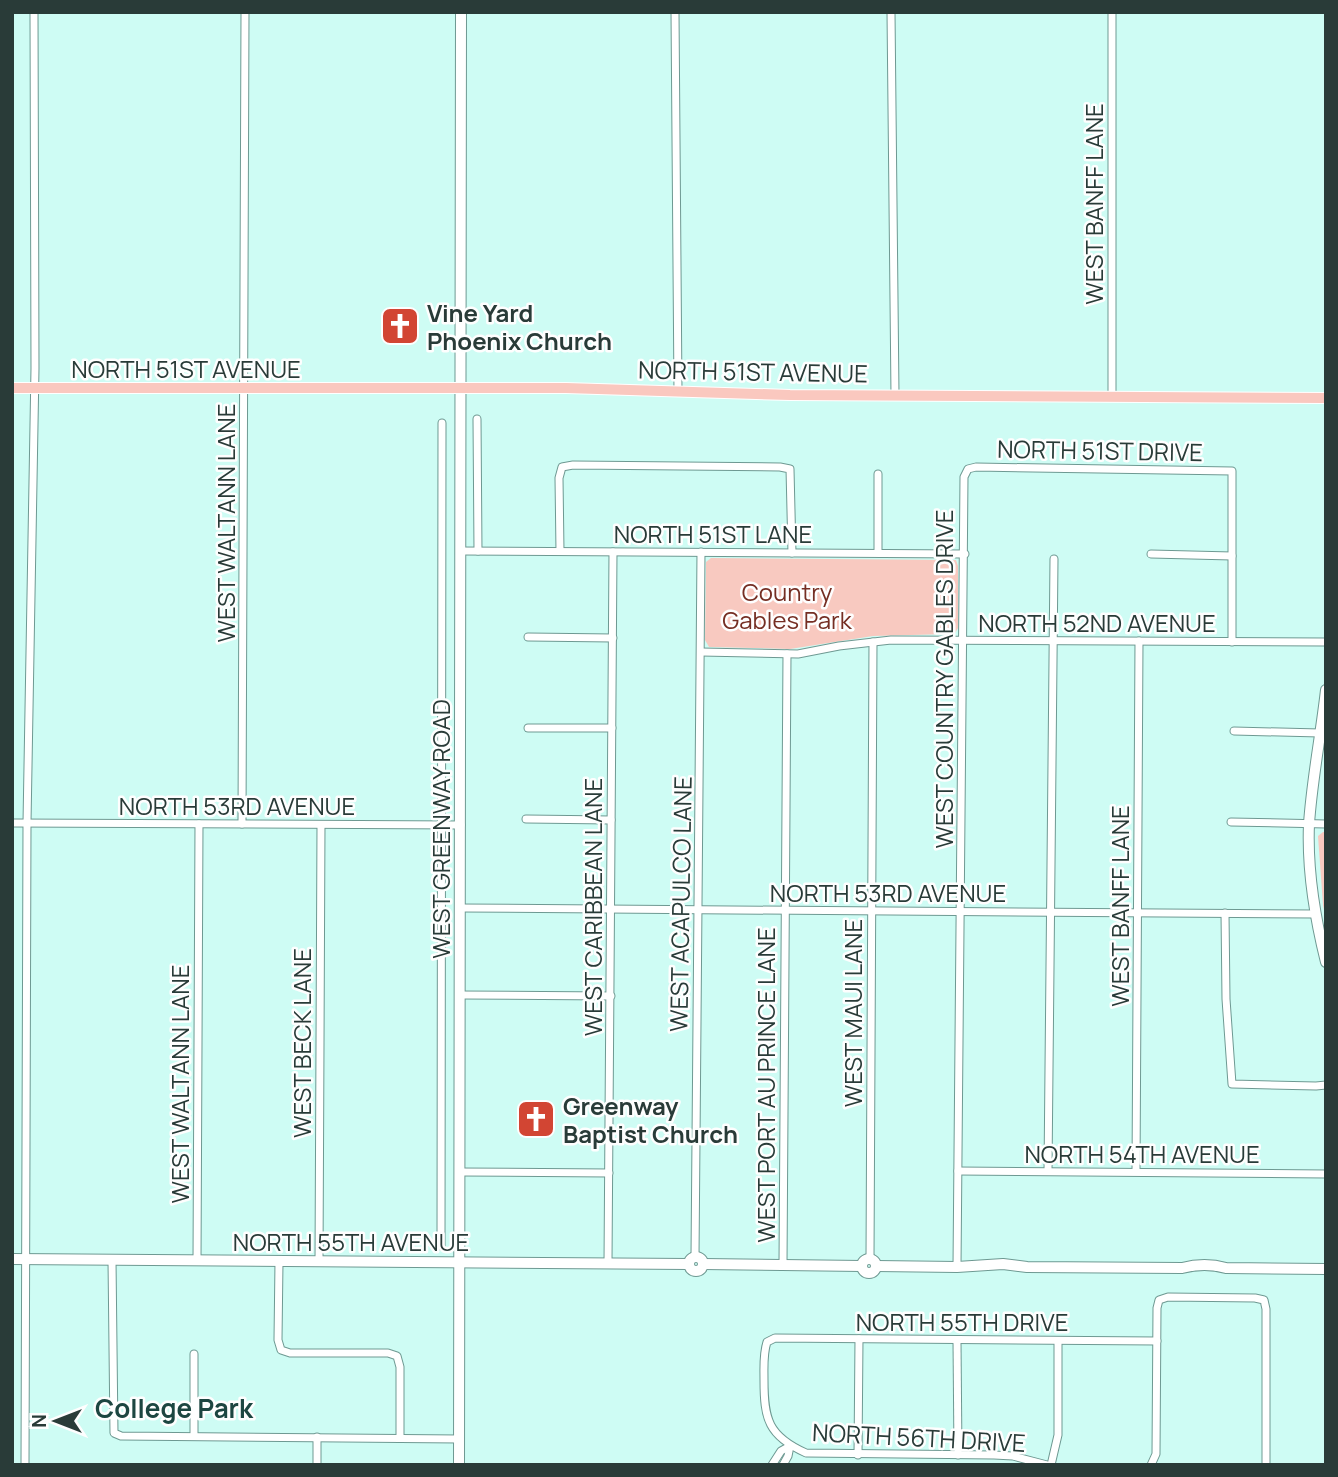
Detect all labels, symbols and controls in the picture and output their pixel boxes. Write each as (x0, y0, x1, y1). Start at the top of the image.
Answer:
street label: WEST BANFF LANE (1077, 103, 1110, 305)
place label: Vine Yard Phoenix Church (427, 296, 612, 357)
church icon: Vine Yard Phoenix Church (379, 305, 421, 347)
street label: NORTH 51ST AVENUE (71, 352, 301, 385)
street label: NORTH 51ST AVENUE (638, 352, 868, 390)
street label: WEST WALTANN LANE (209, 404, 242, 642)
street label: NORTH 51ST DRIVE (997, 432, 1203, 468)
street label: WEST COUNTRY GABLES DRIVE (927, 509, 960, 849)
street label: NORTH 51ST LANE (614, 517, 812, 550)
park label: Country Gables Park (722, 575, 853, 636)
street label: NORTH 52ND AVENUE (978, 606, 1216, 639)
street label: WEST GREENWAY ROAD (424, 699, 457, 959)
street label: WEST ACAPULCO LANE (661, 776, 699, 1032)
street label: WEST CARIBBEAN LANE (576, 778, 609, 1036)
street label: NORTH 53RD AVENUE (119, 789, 355, 822)
street label: WEST BANFF LANE (1103, 805, 1136, 1007)
street label: NORTH 53RD AVENUE (770, 876, 1006, 909)
street label: WEST MAUI LANE (836, 919, 869, 1107)
street label: WEST PORT AU PRINCE LANE (749, 927, 782, 1243)
street label: WEST BECK LANE (285, 948, 318, 1138)
street label: WEST WALTANN LANE (163, 965, 196, 1203)
place label: Greenway Baptist Church (563, 1089, 738, 1150)
church icon: Greenway Baptist Church (515, 1098, 557, 1140)
street label: NORTH 54TH AVENUE (1024, 1137, 1260, 1170)
street label: NORTH 55TH AVENUE (233, 1225, 469, 1258)
street label: NORTH 55TH DRIVE (856, 1305, 1068, 1338)
north arrow (21, 1386, 91, 1456)
district label: College Park (95, 1390, 254, 1426)
text: N (26, 1414, 52, 1428)
street label: NORTH 56TH DRIVE (811, 1415, 1027, 1459)

